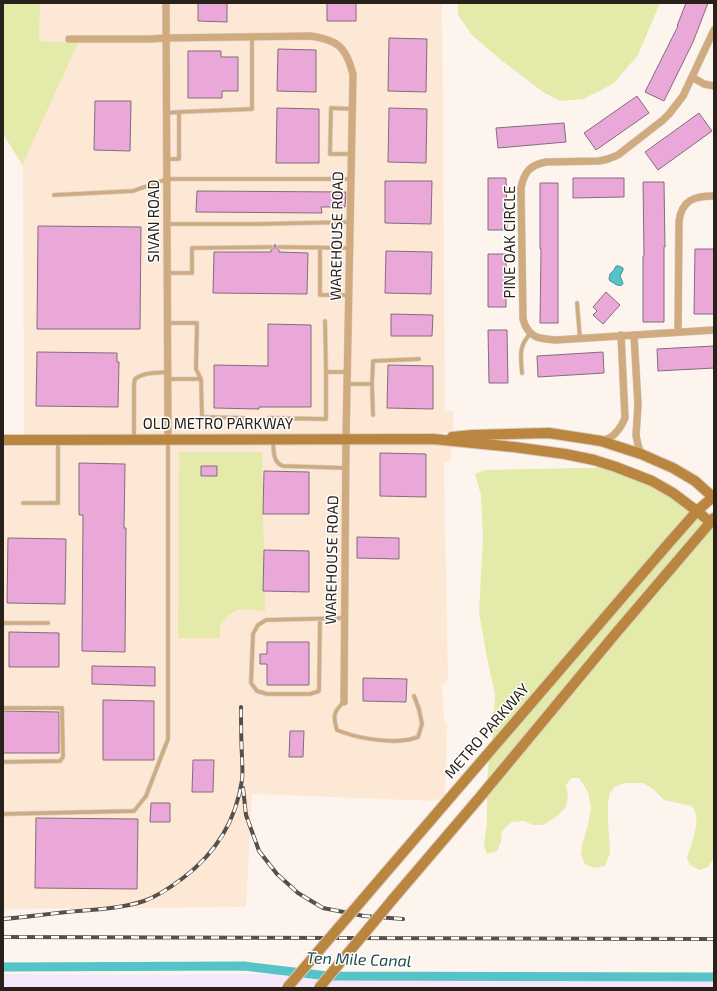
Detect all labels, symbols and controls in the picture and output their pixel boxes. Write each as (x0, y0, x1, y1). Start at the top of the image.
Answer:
street label: WAREHOUSE ROAD (326, 171, 346, 301)
street label: SIVAN ROAD (144, 180, 162, 262)
street label: PINE OAK CIRCLE (500, 186, 518, 298)
street label: OLD METRO PARKWAY (143, 414, 294, 432)
street label: WAREHOUSE ROAD (321, 495, 341, 625)
street label: METRO PARKWAY (440, 679, 533, 781)
water label: Ten Mile Canal (306, 947, 412, 970)

